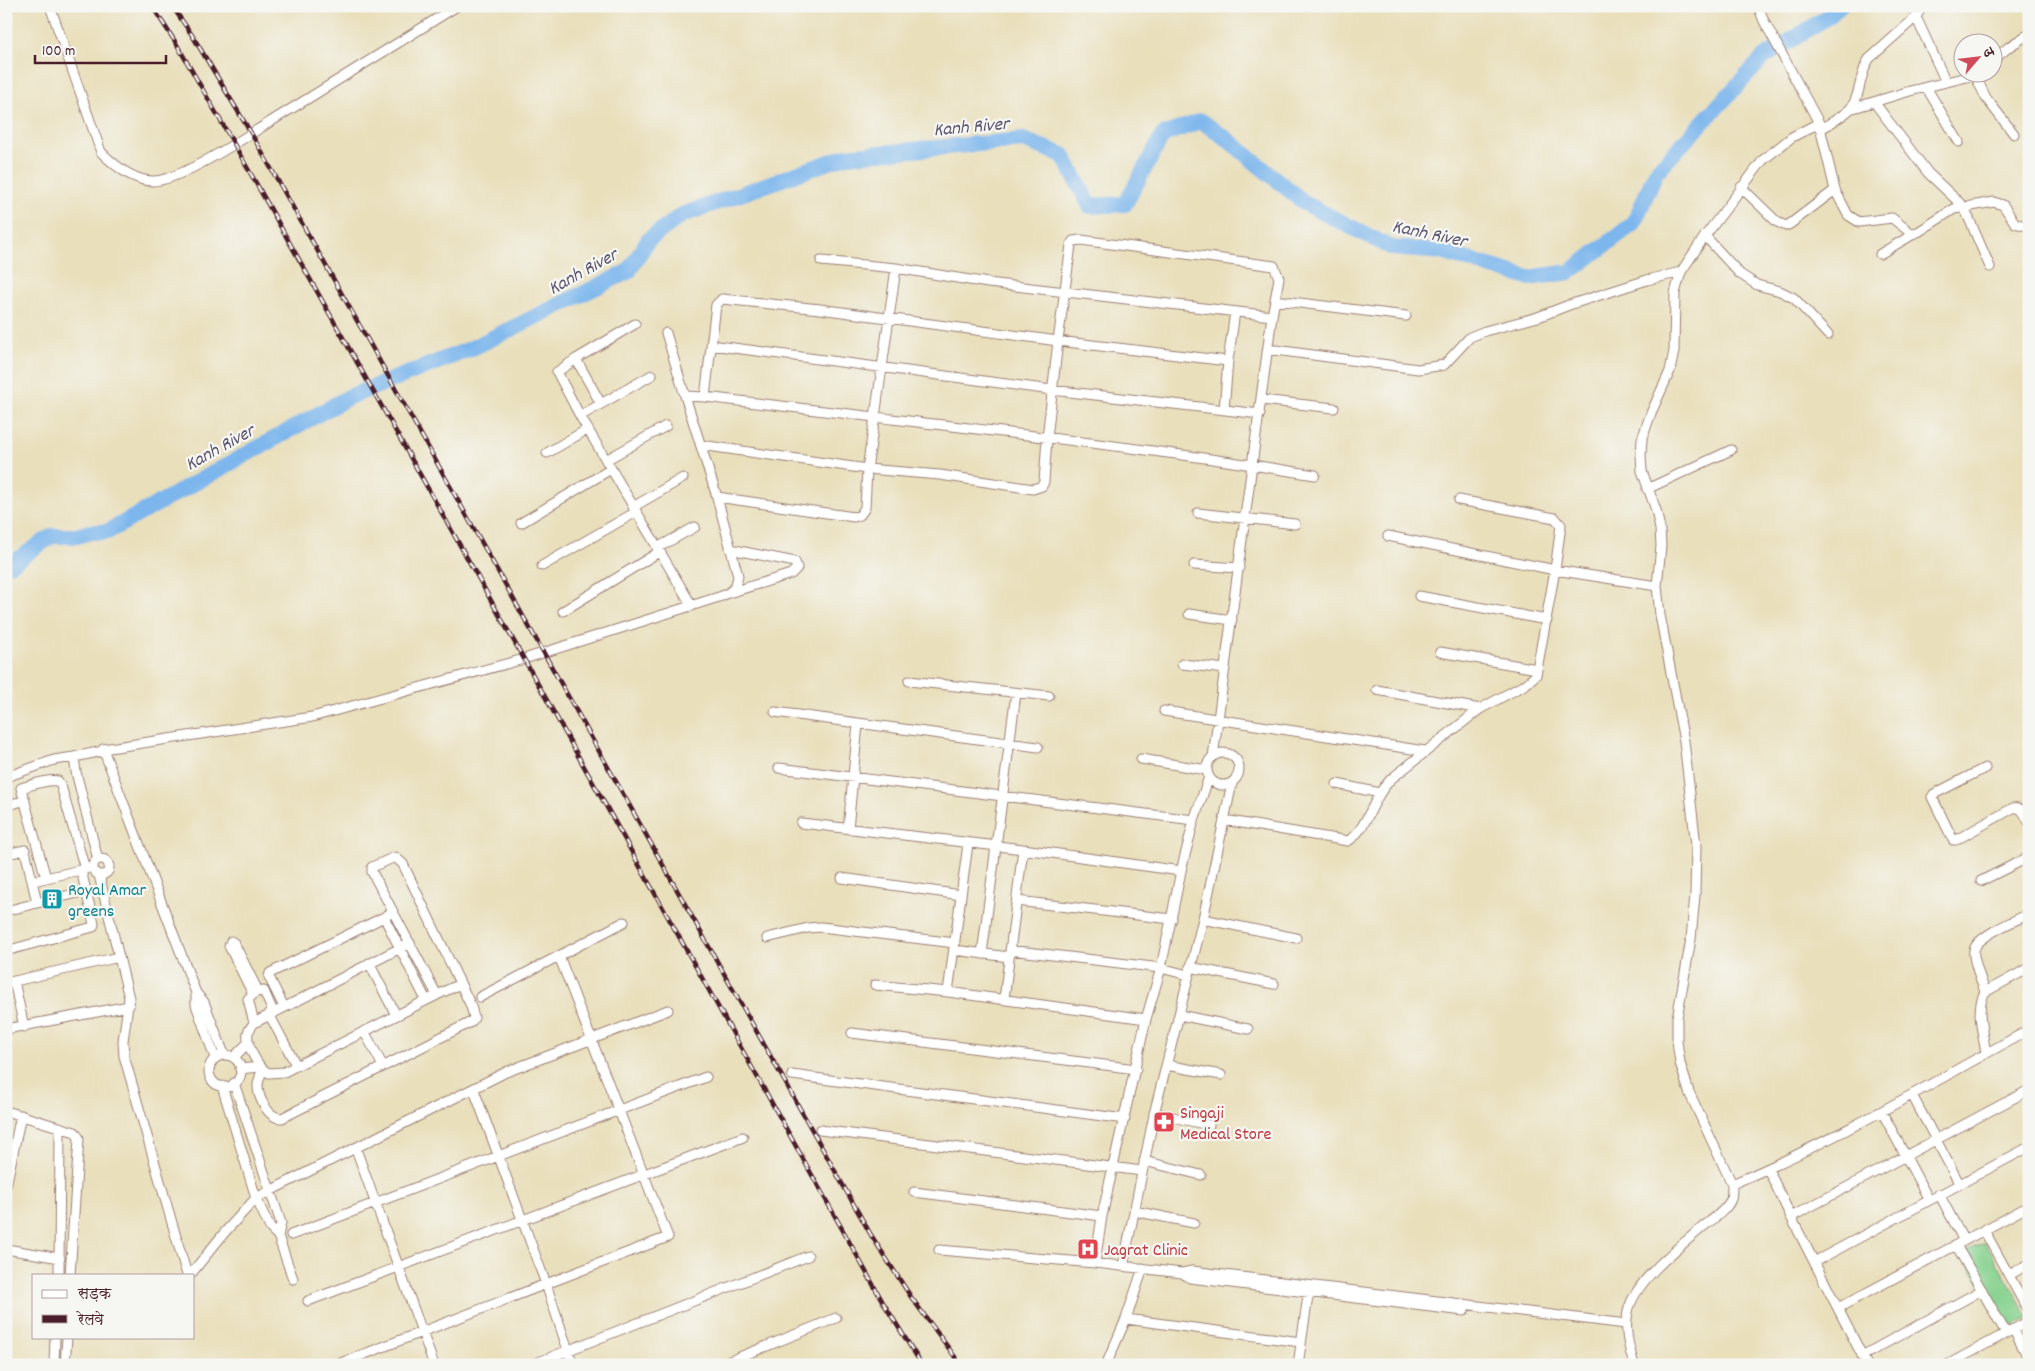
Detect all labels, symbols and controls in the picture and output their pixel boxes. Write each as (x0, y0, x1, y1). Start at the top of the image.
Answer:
scale bar (35, 32, 166, 64)
north arrow (1952, 32, 2002, 82)
text: 100 m (42, 41, 75, 63)
text: उ (1977, 44, 1999, 62)
water label: Kanh River (932, 112, 1012, 145)
water label: Kanh River (1389, 214, 1471, 257)
water label: Kanh River (544, 242, 625, 303)
water label: Kanh River (181, 418, 262, 479)
place label: Royal Amar greens (68, 879, 147, 925)
building icon: Royal Amar greens (40, 887, 64, 911)
place label: Singaji Medical Store (1180, 1102, 1272, 1148)
pharmacy icon: Singaji Medical Store (1152, 1110, 1176, 1134)
hospital icon: Jagrat Clinic (1076, 1237, 1100, 1261)
place label: Jagrat Clinic (1104, 1239, 1188, 1264)
legend (32, 1274, 195, 1338)
text: सड़क (77, 1284, 112, 1306)
text: रेलवे (75, 1310, 105, 1332)

